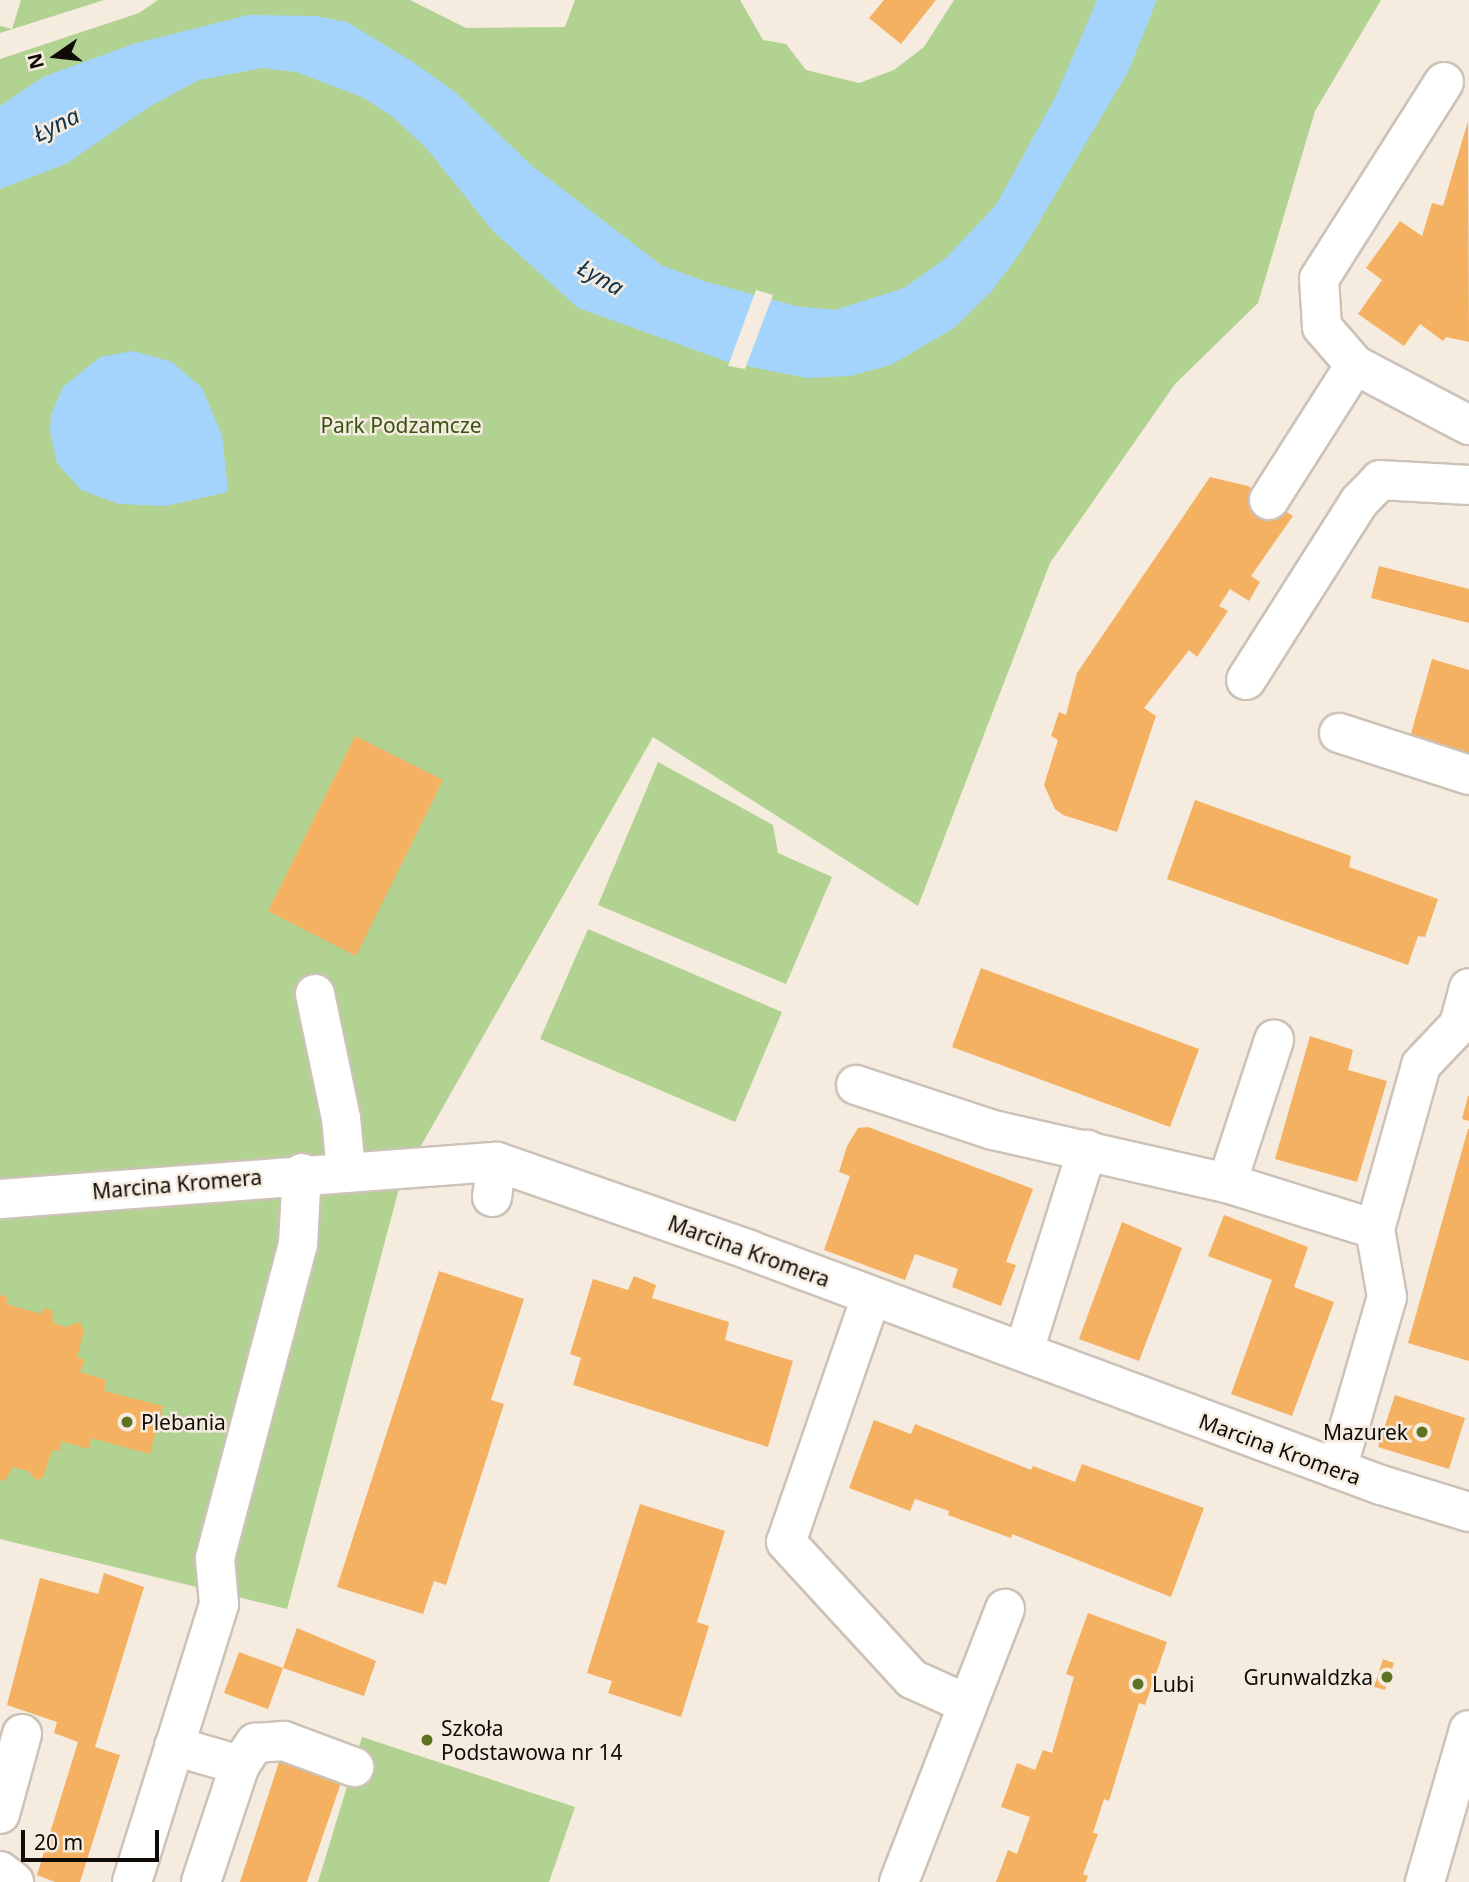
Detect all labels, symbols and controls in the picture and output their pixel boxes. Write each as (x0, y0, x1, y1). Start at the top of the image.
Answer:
north arrow (21, 21, 91, 91)
text: N (21, 50, 50, 72)
water label: Łyna (28, 101, 84, 147)
water label: Łyna (573, 253, 629, 301)
park label: Park Podzamcze (320, 412, 482, 438)
street label: Marcina Kromera (91, 1164, 263, 1204)
street label: Marcina Kromera (665, 1210, 833, 1292)
street label: Marcina Kromera (1196, 1408, 1364, 1490)
place label: Plebania (141, 1409, 226, 1435)
marker: Plebania (119, 1414, 135, 1430)
place label: Mazurek (1323, 1419, 1408, 1445)
marker: Mazurek (1414, 1424, 1430, 1440)
place label: Grunwaldzka (1244, 1664, 1373, 1690)
marker: Grunwaldzka (1379, 1669, 1395, 1685)
place label: Lubi (1152, 1671, 1194, 1697)
marker: Lubi (1130, 1676, 1146, 1692)
place label: Szkoła Podstawowa nr 14 (441, 1715, 622, 1765)
marker: Szkoła Podstawowa nr 14 (419, 1732, 435, 1748)
scale bar (24, 1815, 163, 1859)
text: 20 m (34, 1828, 83, 1856)

